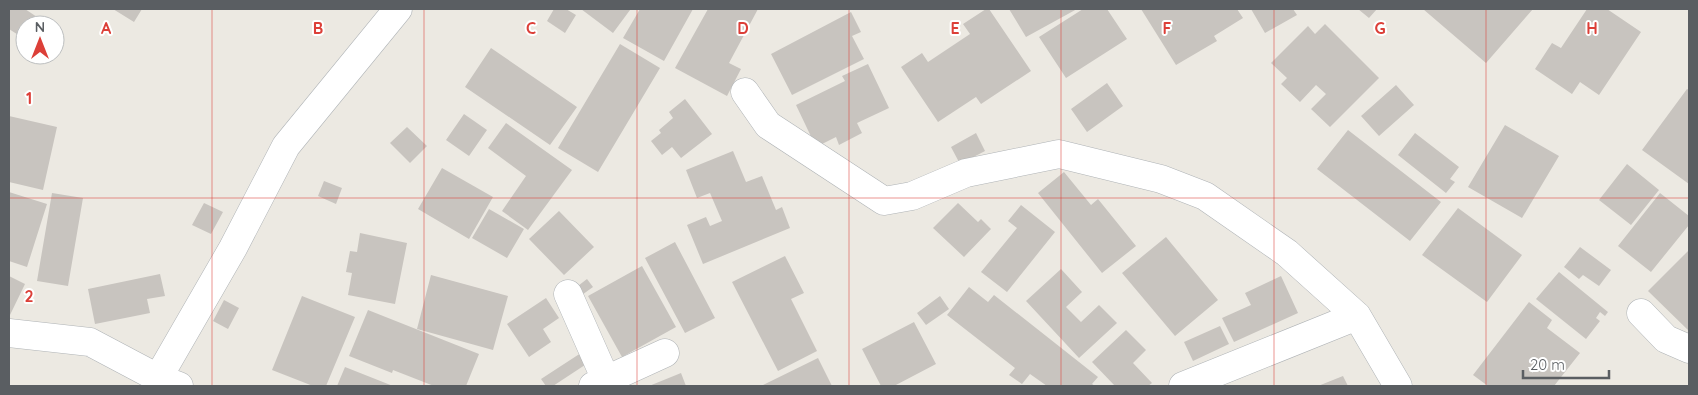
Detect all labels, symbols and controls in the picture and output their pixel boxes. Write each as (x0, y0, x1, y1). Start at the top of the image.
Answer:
north arrow (15, 15, 65, 65)
text: N (35, 18, 45, 36)
text: A (101, 18, 112, 38)
text: B (313, 18, 323, 38)
text: C (526, 18, 536, 38)
text: D (737, 18, 749, 38)
text: E (950, 18, 960, 38)
text: F (1163, 18, 1172, 38)
text: G (1374, 18, 1386, 38)
text: H (1586, 18, 1598, 38)
text: 1 (26, 88, 32, 108)
text: 2 (24, 286, 34, 306)
scale bar (1523, 348, 1609, 380)
text: 20 m (1530, 355, 1565, 374)

